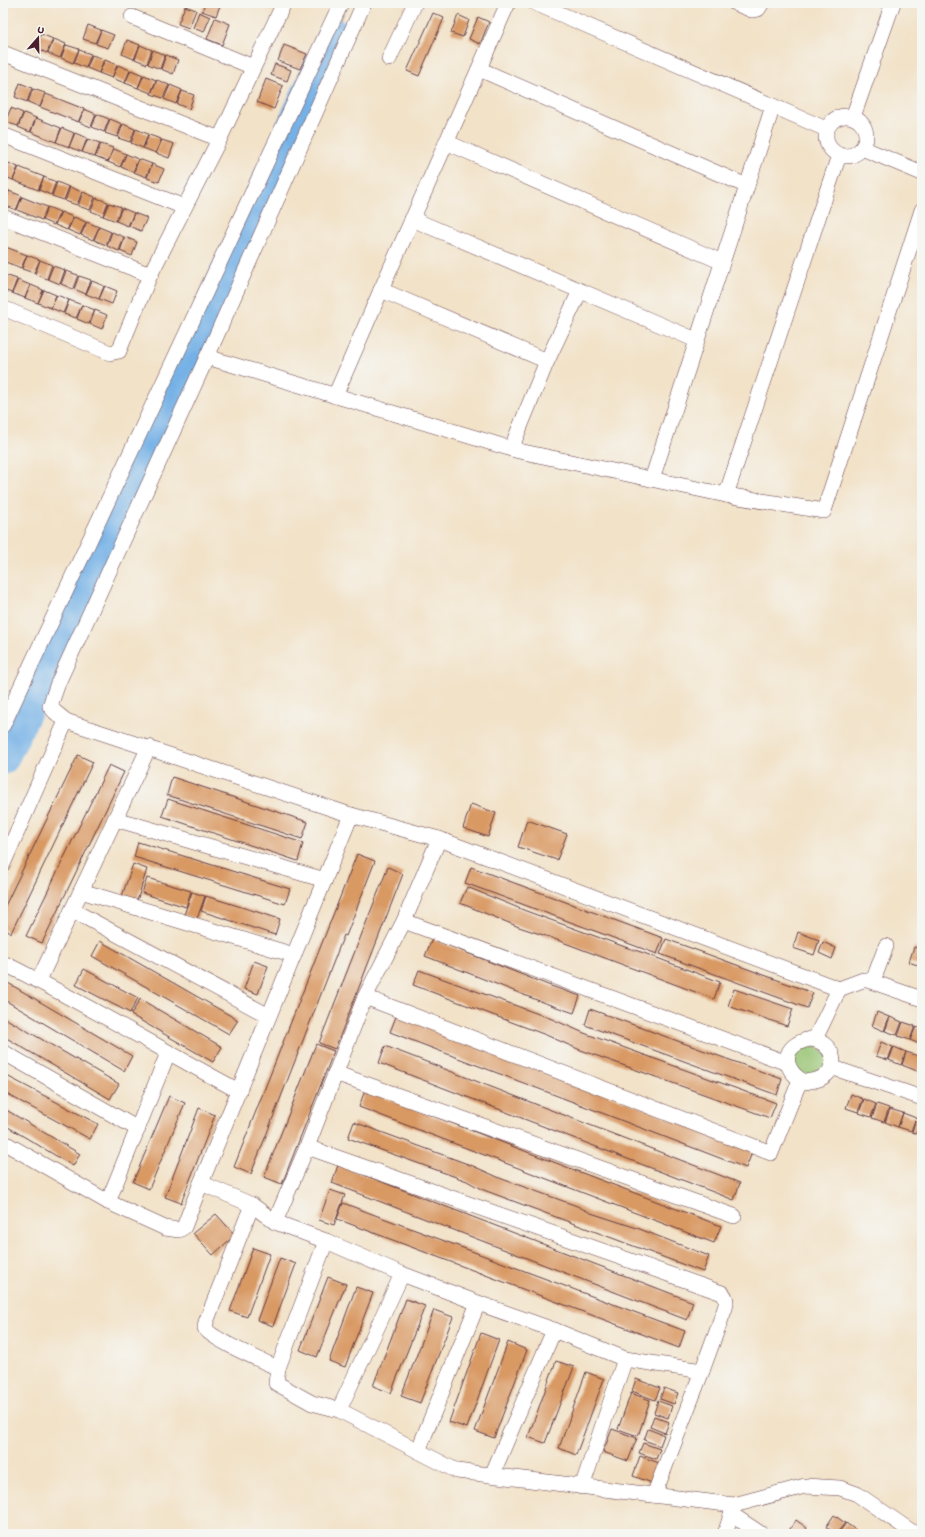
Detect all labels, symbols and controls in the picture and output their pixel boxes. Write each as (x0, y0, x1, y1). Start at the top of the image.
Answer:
north arrow (18, 18, 58, 58)
text: U (36, 24, 46, 37)

